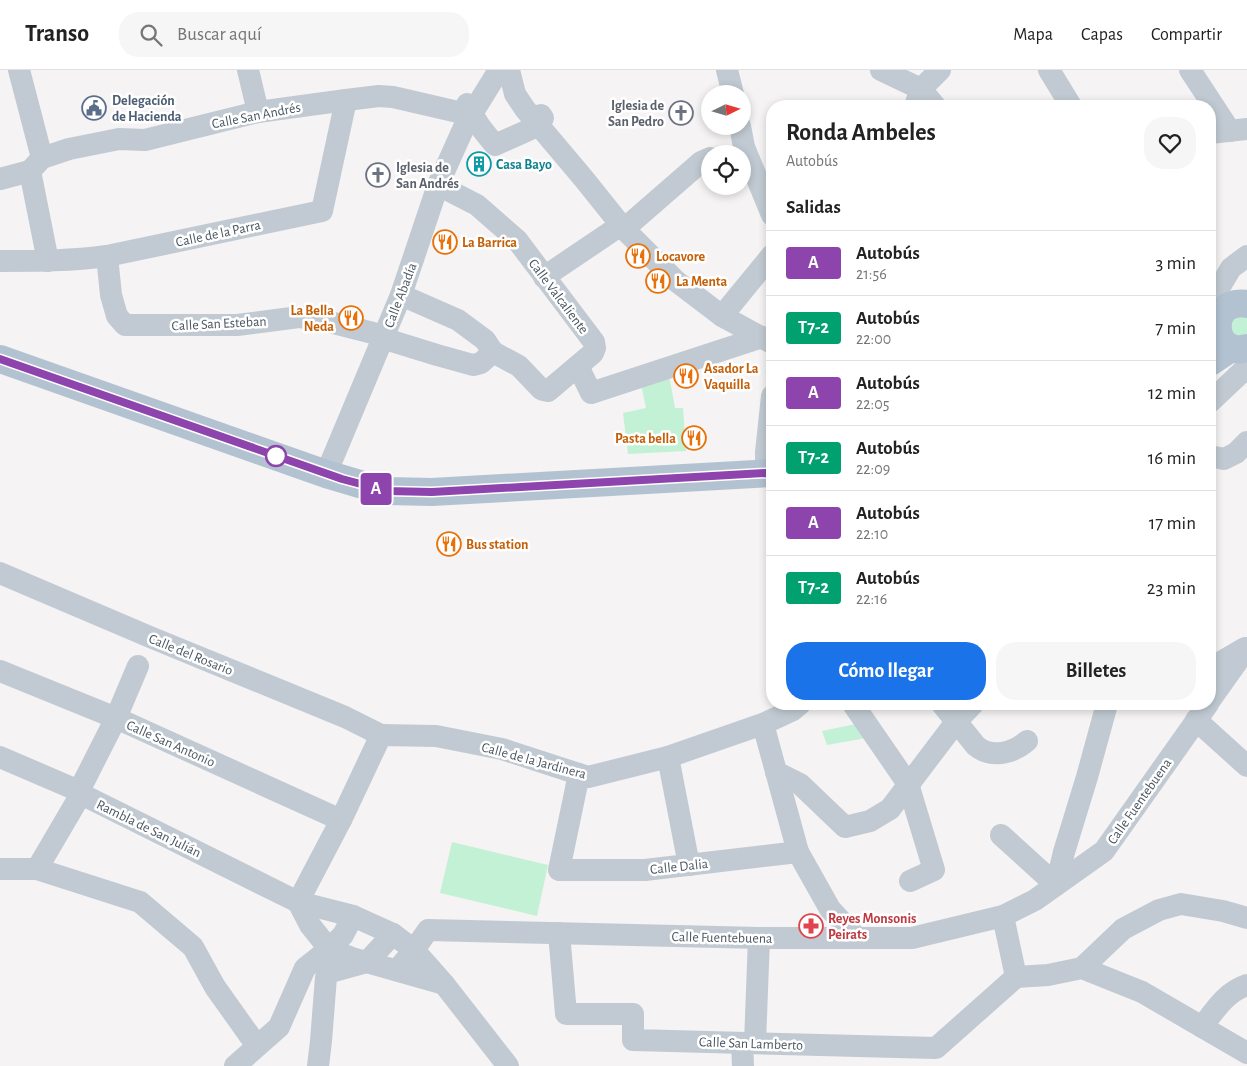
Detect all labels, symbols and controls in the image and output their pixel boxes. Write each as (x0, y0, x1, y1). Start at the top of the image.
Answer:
search box (119, 12, 469, 57)
icon: search (137, 21, 165, 49)
text: Transo (25, 22, 89, 46)
text: Buscar aquí (177, 25, 262, 44)
text: Mapa (1013, 26, 1053, 44)
text: Capas (1081, 26, 1123, 44)
text: Compartir (1151, 26, 1222, 44)
north arrow (701, 85, 751, 135)
map controls (701, 85, 751, 195)
place label: Delegación de Hacienda (112, 94, 182, 124)
public building icon: Delegación de Hacienda (81, 95, 107, 121)
place label: Iglesia de San Pedro (608, 99, 664, 129)
church icon: Iglesia de San Pedro (668, 100, 694, 126)
street label: Calle San Andrés (211, 101, 302, 131)
button: heart (1144, 117, 1196, 169)
text: Ronda Ambeles (786, 121, 936, 145)
button: locate (701, 145, 751, 195)
building icon: Casa Bayo (466, 151, 492, 177)
text: Autobús (786, 153, 838, 169)
place label: Casa Bayo (496, 158, 552, 172)
place label: Iglesia de San Andrés (396, 161, 459, 191)
church icon: Iglesia de San Andrés (365, 162, 391, 188)
text: Salidas (786, 198, 841, 217)
street label: Calle de la Parra (175, 218, 262, 250)
restaurant icon: La Barrica (432, 229, 458, 255)
place label: La Barrica (462, 236, 517, 250)
restaurant icon: Locavore (625, 243, 651, 269)
text: Autobús (856, 244, 920, 263)
place label: Locavore (656, 250, 706, 264)
text: A (808, 254, 819, 272)
text: 3 min (1155, 254, 1196, 273)
street label: Calle Valcaliente (526, 257, 591, 337)
street label: Calle Abadía (382, 260, 420, 330)
text: 21:56 (856, 266, 887, 282)
restaurant icon: La Menta (645, 268, 671, 294)
place label: La Menta (676, 275, 728, 289)
place label: La Bella Neda (290, 304, 334, 334)
restaurant icon: La Bella Neda (338, 305, 364, 331)
text: Autobús (856, 309, 920, 328)
street label: Calle San Esteban (171, 315, 267, 333)
text: T7-2 (798, 319, 829, 337)
text: 7 min (1155, 319, 1196, 338)
text: 22:00 (856, 331, 891, 347)
place label: Asador La Vaquilla (704, 362, 759, 392)
restaurant icon: Asador La Vaquilla (673, 363, 699, 389)
text: Autobús (856, 374, 920, 393)
text: A (808, 384, 819, 402)
text: 12 min (1148, 384, 1196, 403)
text: 22:05 (856, 396, 889, 412)
restaurant icon: Pasta bella (681, 425, 707, 451)
place label: Pasta bella (615, 432, 676, 446)
text: Autobús (856, 439, 920, 458)
unlabelled marker (265, 445, 287, 467)
text: T7-2 (798, 449, 829, 467)
text: 16 min (1148, 449, 1196, 468)
text: 22:09 (856, 461, 890, 477)
line badge: A (360, 473, 392, 505)
text: A (371, 480, 381, 498)
text: Autobús (856, 504, 920, 523)
text: A (808, 514, 819, 532)
text: 17 min (1149, 514, 1196, 533)
text: 22:10 (856, 526, 888, 542)
restaurant icon: Bus station (436, 531, 462, 557)
place label: Bus station (466, 538, 528, 552)
text: Autobús (856, 569, 920, 588)
text: T7-2 (798, 579, 829, 597)
text: 23 min (1147, 579, 1196, 598)
text: 22:16 (856, 591, 887, 607)
street label: Calle del Rosario (147, 632, 235, 678)
button: Cómo llegar (786, 642, 986, 700)
button: Billetes (996, 642, 1196, 700)
street label: Calle San Antonio (124, 718, 217, 770)
street label: Calle de la Jardinera (480, 740, 588, 782)
street label: Calle Fuentebuena (1105, 756, 1175, 847)
street label: Rambla de San Julián (94, 798, 203, 860)
street label: Calle Dalia (649, 857, 709, 877)
place label: Reyes Monsonis Peirats (828, 912, 916, 942)
pharmacy icon: Reyes Monsonis Peirats (798, 913, 824, 939)
street label: Calle Fuentebuena (671, 930, 773, 946)
street label: Calle San Lamberto (699, 1035, 803, 1053)

